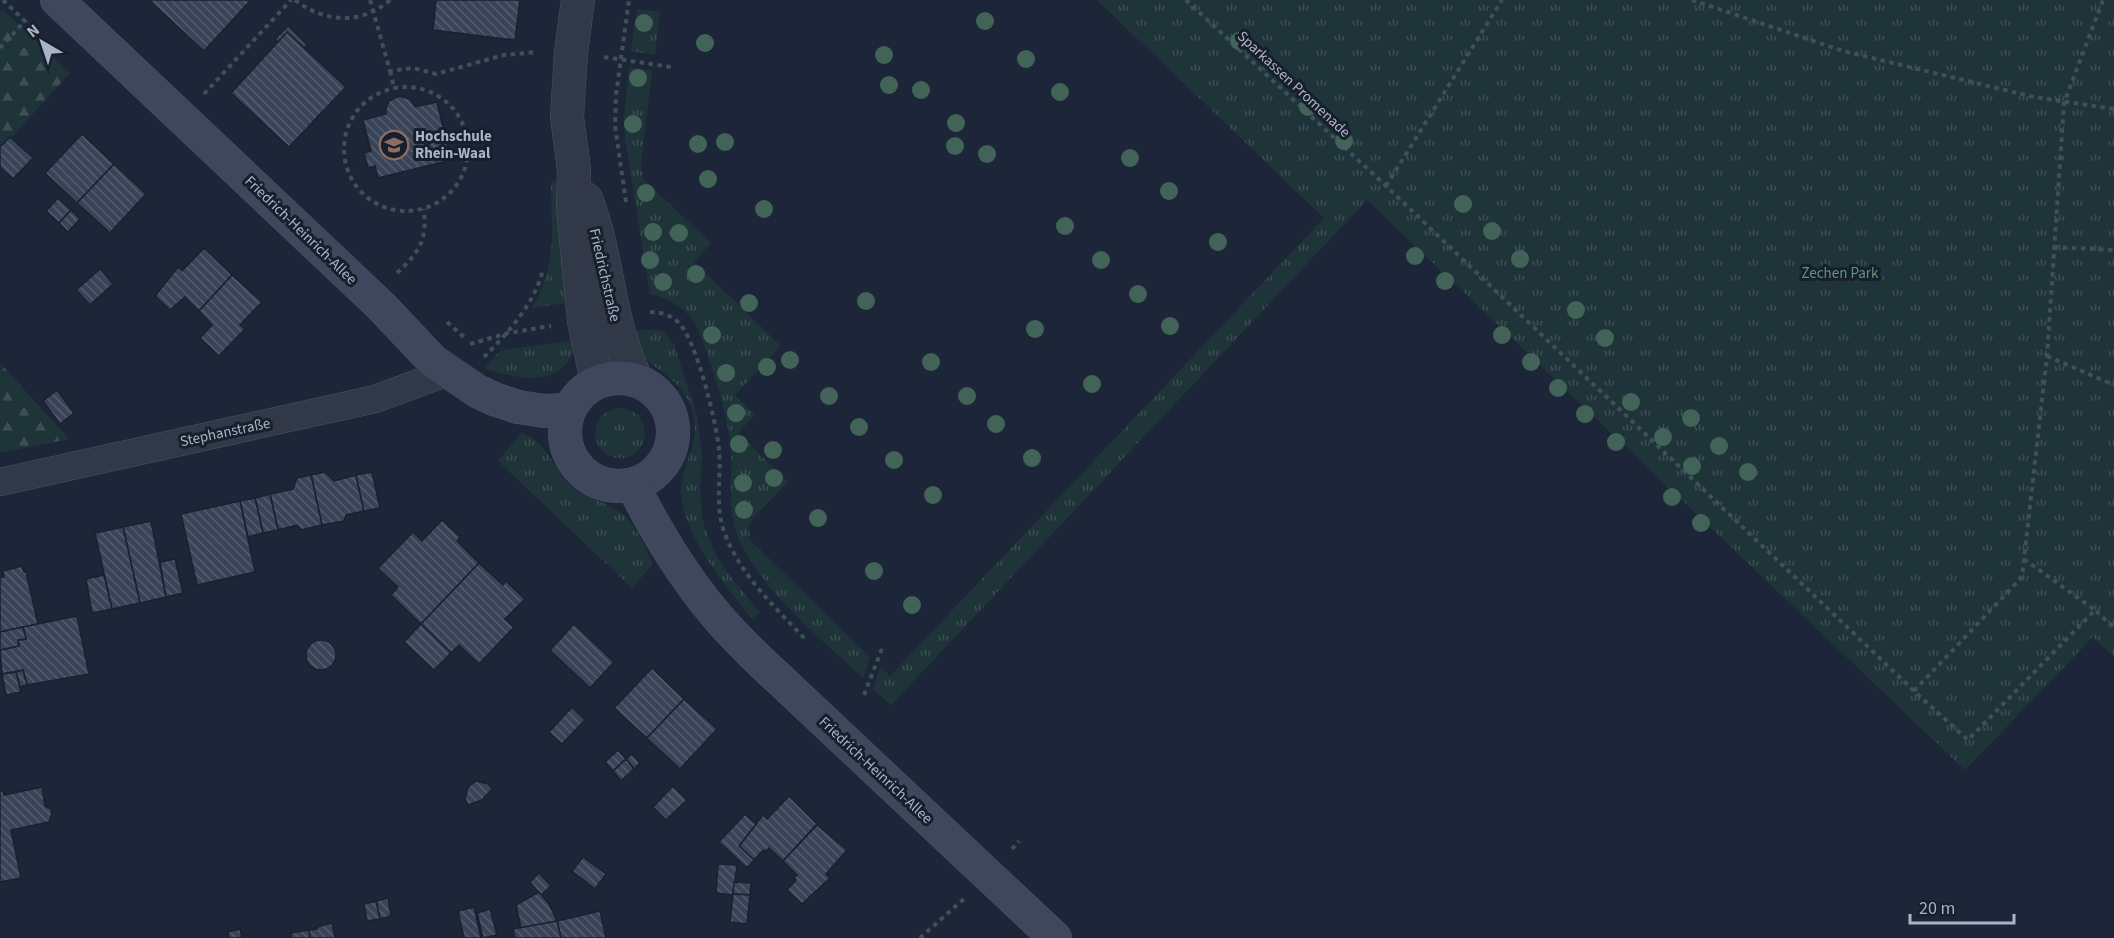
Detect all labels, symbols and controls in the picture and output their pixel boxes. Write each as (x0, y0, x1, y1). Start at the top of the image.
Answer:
north arrow (12, 12, 72, 72)
text: N (22, 19, 44, 43)
street label: Sparkassen Promenade (1232, 26, 1355, 143)
place label: Hochschule Rhein-Waal (415, 126, 492, 164)
school or university icon: Hochschule Rhein-Waal (378, 129, 410, 161)
street label: Friedrich-Heinrich-Allee (240, 171, 361, 290)
street label: Friedrichstraße (584, 226, 625, 324)
park label: Zechen Park (1802, 263, 1879, 284)
street label: Stephanstraße (178, 413, 272, 452)
street label: Friedrich-Heinrich-Allee (814, 712, 937, 829)
scale bar (1910, 887, 2014, 925)
text: 20 m (1919, 896, 1955, 921)

